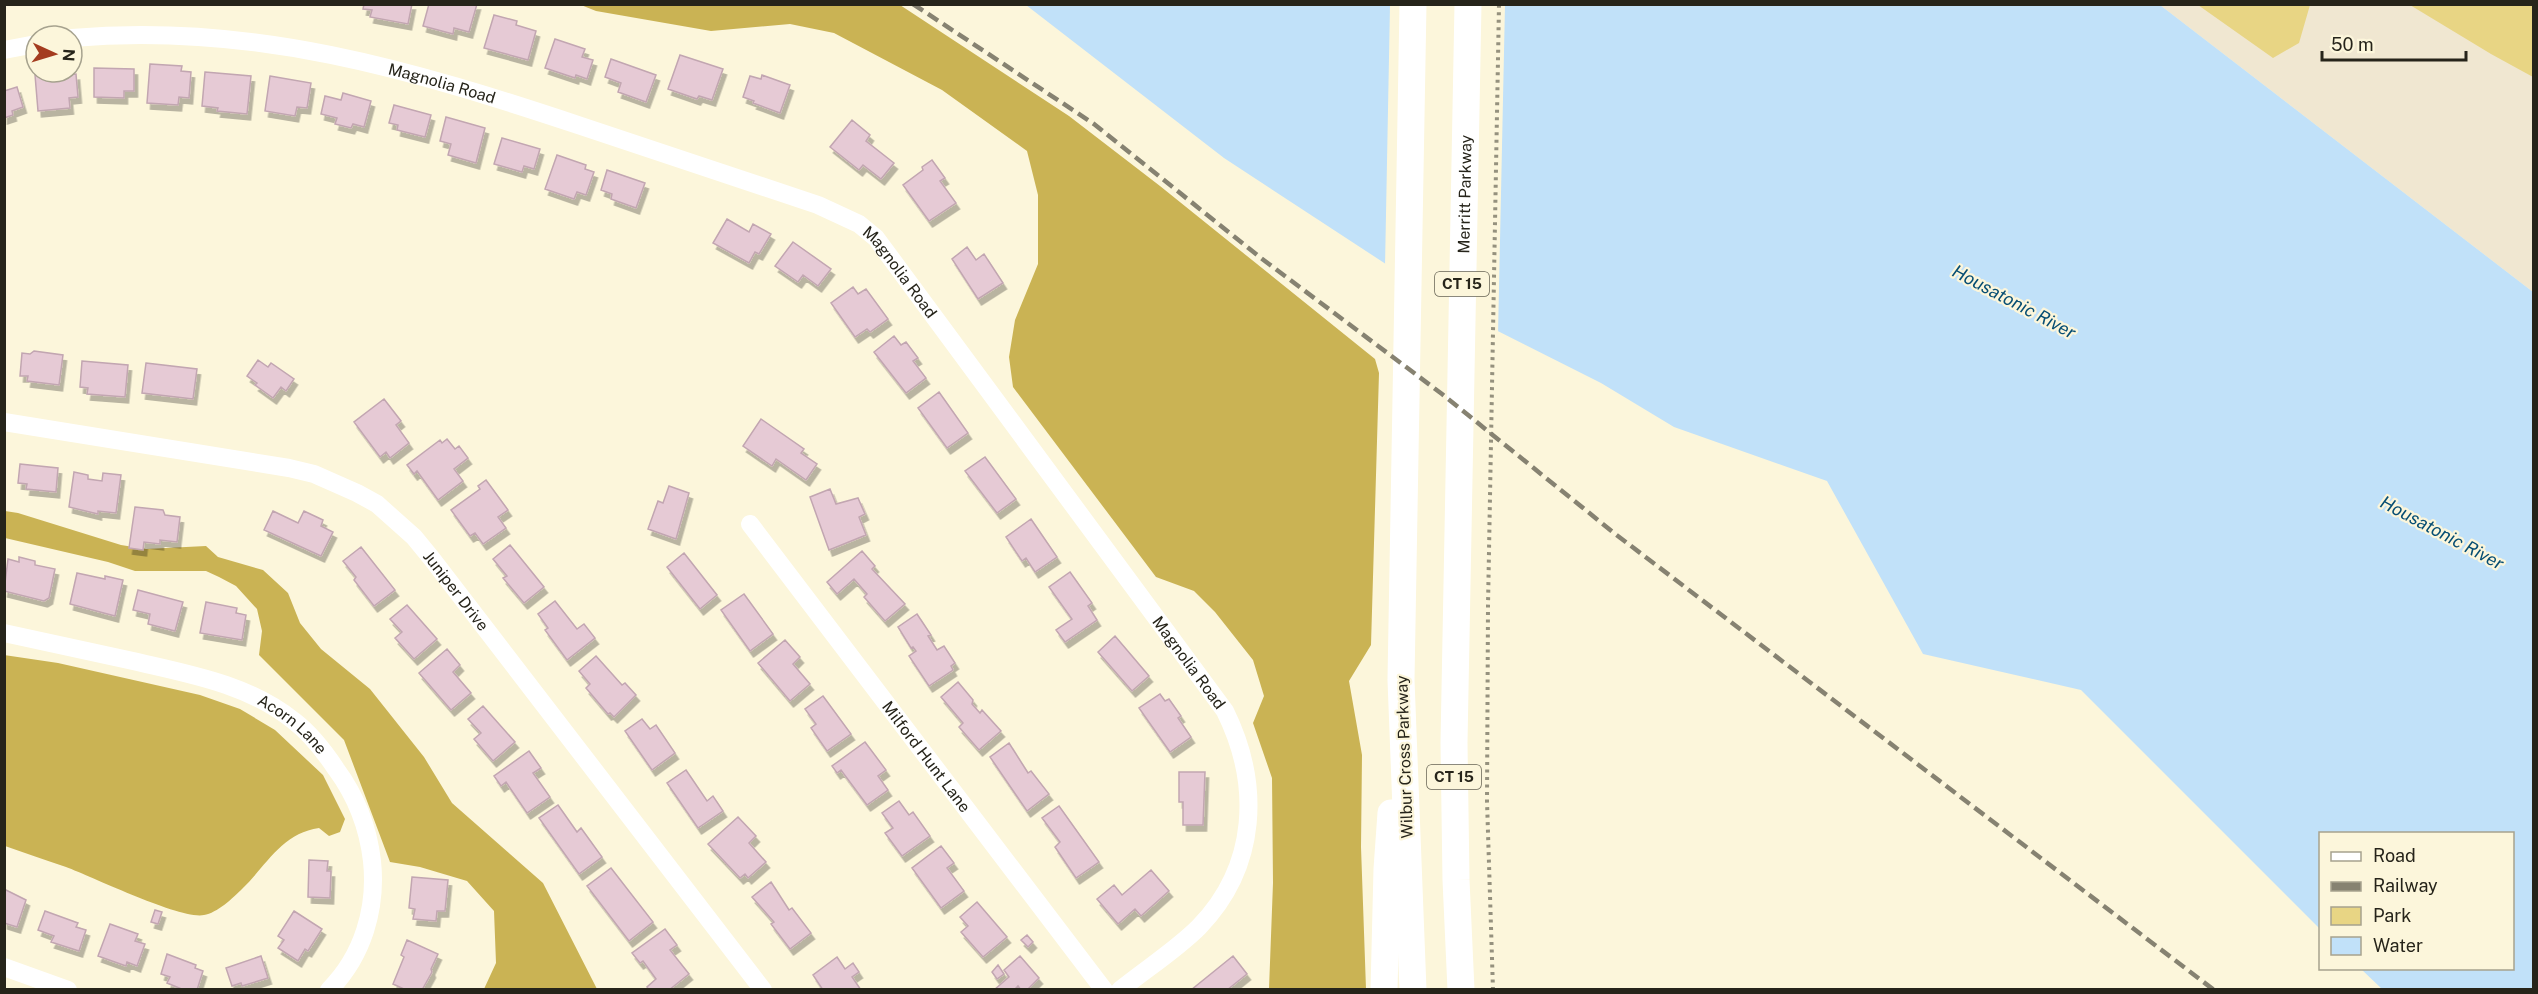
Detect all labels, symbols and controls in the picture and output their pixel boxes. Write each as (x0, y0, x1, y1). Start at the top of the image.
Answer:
north arrow (24, 24, 84, 84)
scale bar (2322, 24, 2466, 62)
text: 50 m (2331, 34, 2374, 55)
text: N (59, 48, 78, 62)
street label: Magnolia Road (386, 59, 498, 108)
street label: Merritt Parkway (1454, 134, 1476, 254)
street label: Magnolia Road (859, 222, 941, 322)
water label: Housatonic River (1949, 260, 2080, 343)
road number: CT 15 (1435, 272, 1489, 296)
water label: Housatonic River (2377, 491, 2508, 574)
street label: Juniper Drive (419, 547, 493, 635)
street label: Magnolia Road (1148, 613, 1229, 713)
street label: Wilbur Cross Parkway (1392, 675, 1417, 839)
street label: Acorn Lane (254, 691, 331, 758)
street label: Milford Hunt Lane (878, 698, 974, 816)
road number: CT 15 (1427, 765, 1481, 789)
legend (2319, 832, 2514, 970)
text: Road (2373, 845, 2416, 866)
text: Railway (2373, 875, 2438, 896)
text: Park (2373, 905, 2411, 926)
text: Water (2373, 935, 2423, 956)

